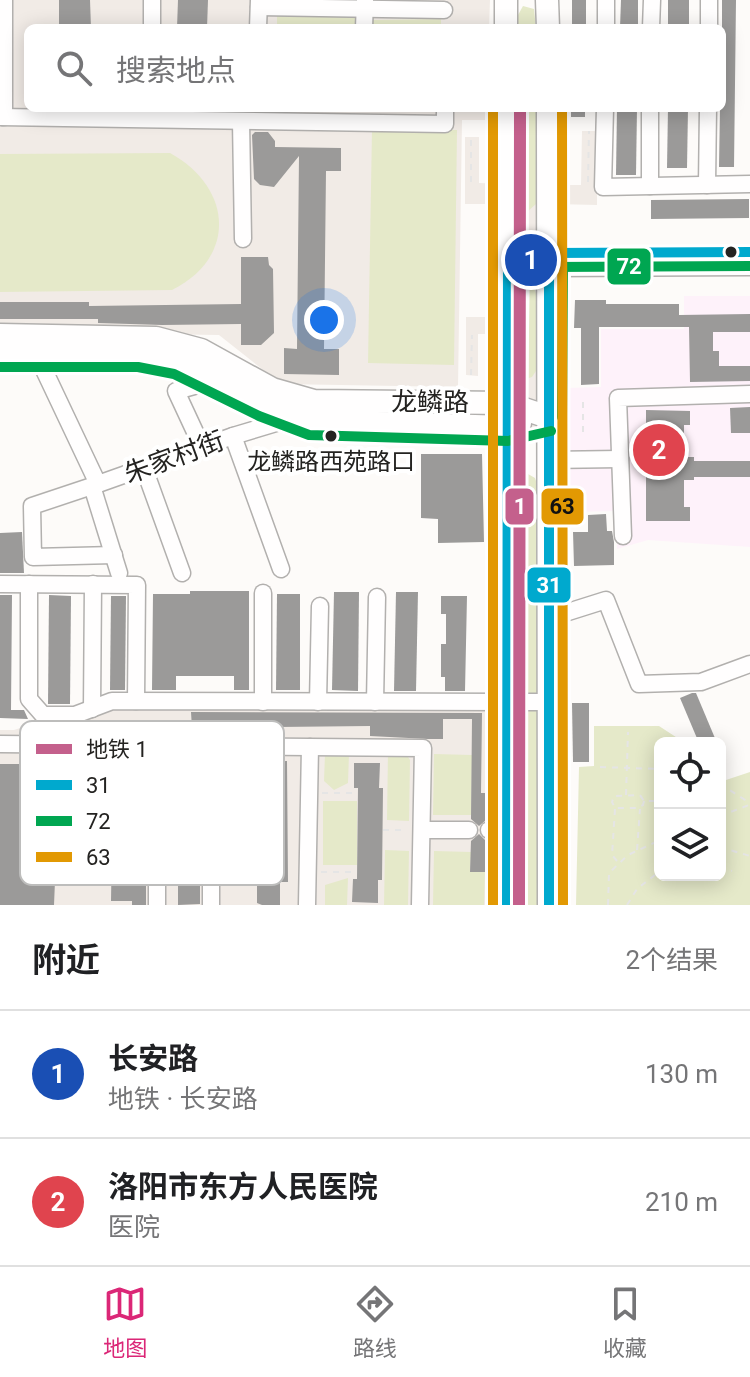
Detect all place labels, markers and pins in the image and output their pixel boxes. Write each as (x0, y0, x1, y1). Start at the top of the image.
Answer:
pin: 1 (505, 230, 557, 290)
unlabelled marker (723, 244, 739, 260)
pin: 2 (633, 420, 685, 480)
marker: 龙鳞路西苑路口 (323, 428, 339, 444)
place label: 龙鳞路西苑路口 (247, 448, 415, 476)

